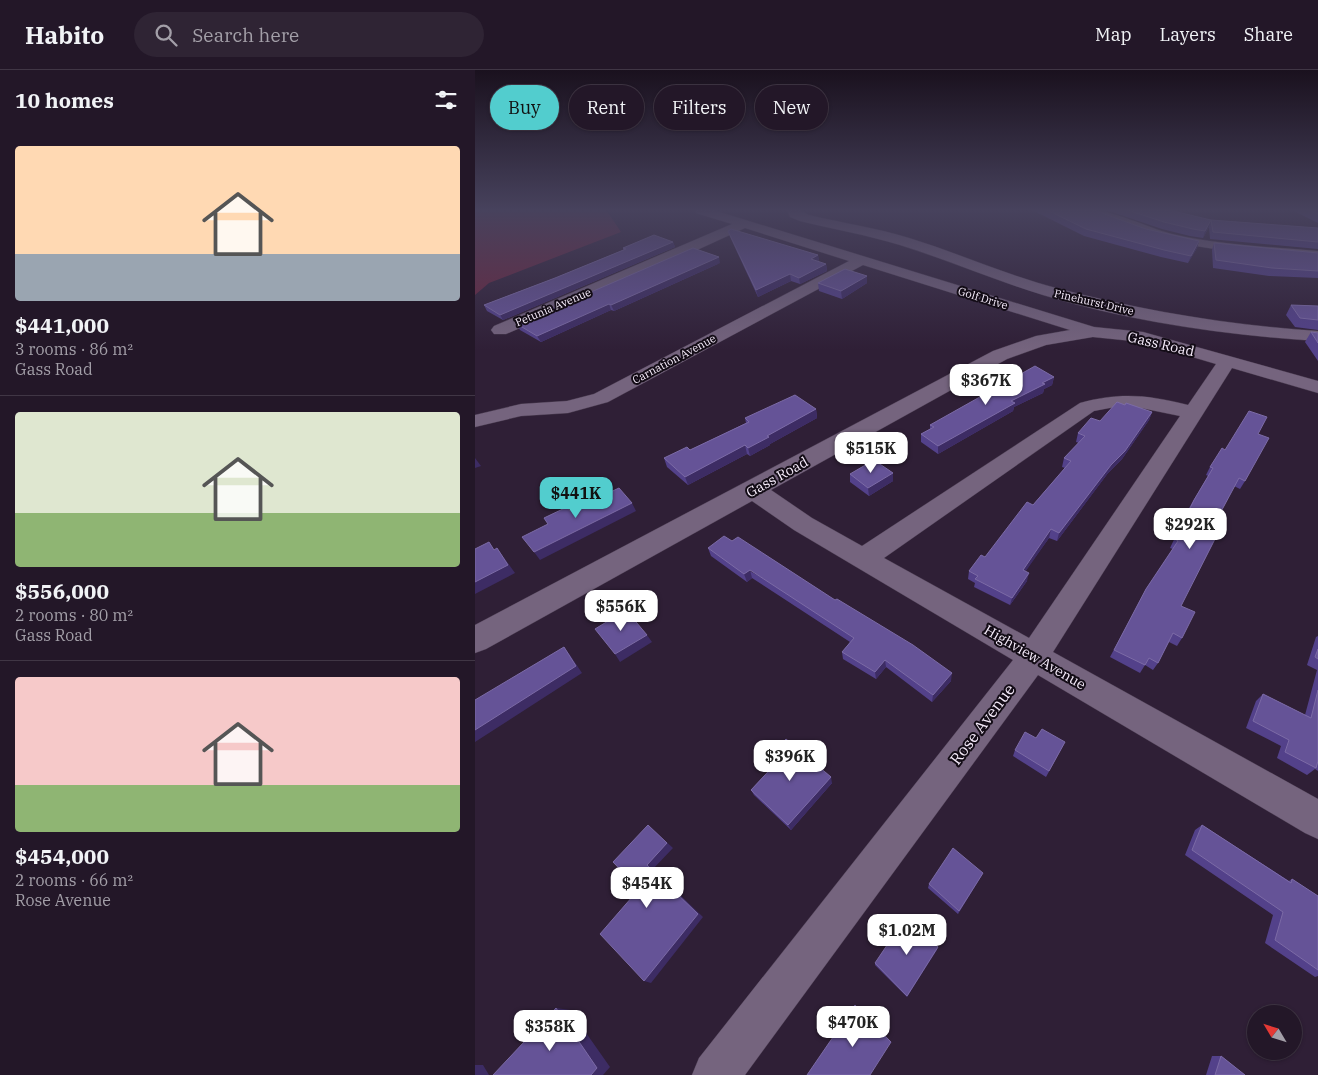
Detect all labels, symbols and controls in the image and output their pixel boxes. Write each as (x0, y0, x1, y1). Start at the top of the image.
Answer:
search box (134, 12, 484, 57)
text: Habito (25, 19, 104, 51)
icon: search (152, 21, 180, 49)
text: Search here (192, 23, 299, 47)
text: Map (1095, 23, 1132, 46)
text: Layers (1160, 23, 1216, 46)
text: Share (1244, 23, 1293, 46)
chip: Buy (490, 85, 559, 130)
chip: Rent (569, 85, 644, 130)
chip: Filters (654, 85, 745, 130)
chip: New (755, 85, 828, 130)
text: 10 homes (15, 86, 114, 114)
icon: filters (432, 86, 460, 114)
icon: home (193, 179, 283, 269)
street label: Golf Drive (956, 284, 1010, 312)
street label: Petunia Avenue (513, 285, 593, 329)
street label: Pinehurst Drive (1053, 286, 1135, 318)
text: $441,000 (15, 311, 109, 339)
street label: Gass Road (1126, 328, 1197, 361)
street label: Carnation Avenue (630, 331, 718, 387)
text: 3 rooms · 86 m² (15, 339, 133, 359)
text: Gass Road (15, 359, 93, 379)
pin: $367K (951, 364, 1021, 406)
text: $367K (961, 370, 1011, 390)
pin: $515K (836, 432, 906, 474)
text: $515K (846, 438, 896, 458)
icon: home (193, 444, 283, 534)
street label: Gass Road (743, 452, 812, 501)
pin: $441K (541, 476, 611, 519)
text: $441K (551, 483, 601, 503)
pin: $292K (1155, 508, 1225, 550)
text: $292K (1165, 514, 1215, 534)
text: $556,000 (15, 577, 109, 605)
pin: $556K (586, 590, 656, 632)
text: $556K (596, 596, 646, 616)
text: 2 rooms · 80 m² (15, 605, 133, 625)
street label: Highview Avenue (981, 621, 1089, 693)
text: Gass Road (15, 625, 93, 645)
street label: Rose Avenue (945, 680, 1019, 768)
icon: home (193, 709, 283, 799)
pin: $396K (755, 740, 825, 782)
text: $396K (765, 746, 815, 766)
text: $454,000 (15, 842, 109, 870)
pin: $454K (612, 866, 682, 909)
text: 2 rooms · 66 m² (15, 870, 133, 890)
text: $454K (622, 873, 672, 893)
text: Rose Avenue (15, 890, 111, 910)
pin: $1.02M (866, 914, 948, 956)
text: $1.02M (878, 920, 936, 940)
north arrow (1247, 1005, 1303, 1060)
map controls (1247, 1005, 1302, 1060)
pin: $470K (818, 1006, 888, 1048)
pin: $358K (515, 1010, 585, 1052)
text: $470K (828, 1012, 878, 1032)
text: $358K (525, 1016, 575, 1036)

